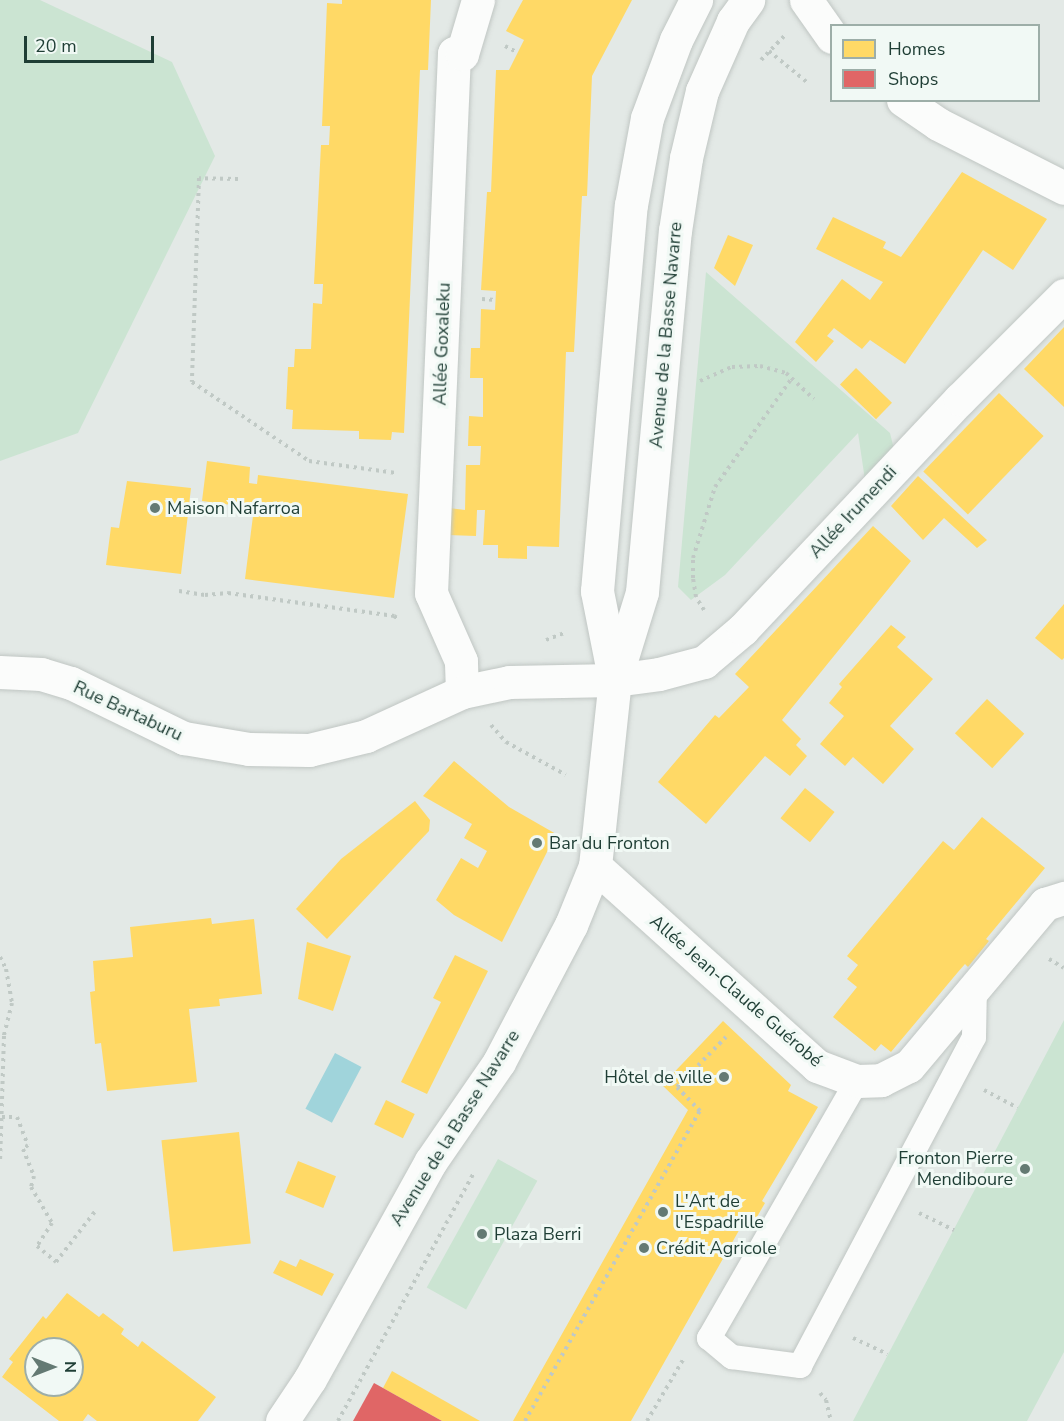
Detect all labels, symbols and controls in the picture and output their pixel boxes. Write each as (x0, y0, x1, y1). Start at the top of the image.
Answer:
scale bar (27, 24, 158, 62)
legend (830, 24, 1040, 102)
text: 20 m (35, 34, 77, 58)
text: Homes (888, 37, 945, 61)
text: Shops (888, 67, 938, 91)
street label: Avenue de la Basse Navarre (645, 221, 687, 449)
street label: Allée Goxaleku (429, 282, 455, 406)
street label: Allée Irumendi (805, 461, 901, 563)
place label: Maison Nafarroa (167, 497, 300, 519)
marker: Maison Nafarroa (148, 501, 162, 515)
street label: Rue Bartaburu (70, 676, 186, 746)
place label: Bar du Fronton (549, 832, 670, 854)
marker: Bar du Fronton (530, 836, 544, 850)
street label: Allée Jean-Claude Guérobé (645, 910, 827, 1072)
street label: Avenue de la Basse Navarre (386, 1026, 524, 1230)
place label: Hôtel de ville (604, 1066, 712, 1088)
marker: Hôtel de ville (717, 1070, 731, 1084)
place label: Fronton Pierre Mendiboure (898, 1148, 1013, 1190)
marker: Fronton Pierre Mendiboure (1018, 1162, 1032, 1176)
place label: L'Art de l'Espadrille (675, 1191, 764, 1234)
marker: L'Art de l'Espadrille (656, 1205, 670, 1219)
place label: Plaza Berri (494, 1223, 581, 1245)
marker: Plaza Berri (475, 1227, 489, 1241)
place label: Crédit Agricole (656, 1237, 777, 1259)
marker: Crédit Agricole (637, 1241, 651, 1255)
north arrow (24, 1337, 84, 1397)
text: N (59, 1361, 81, 1373)

